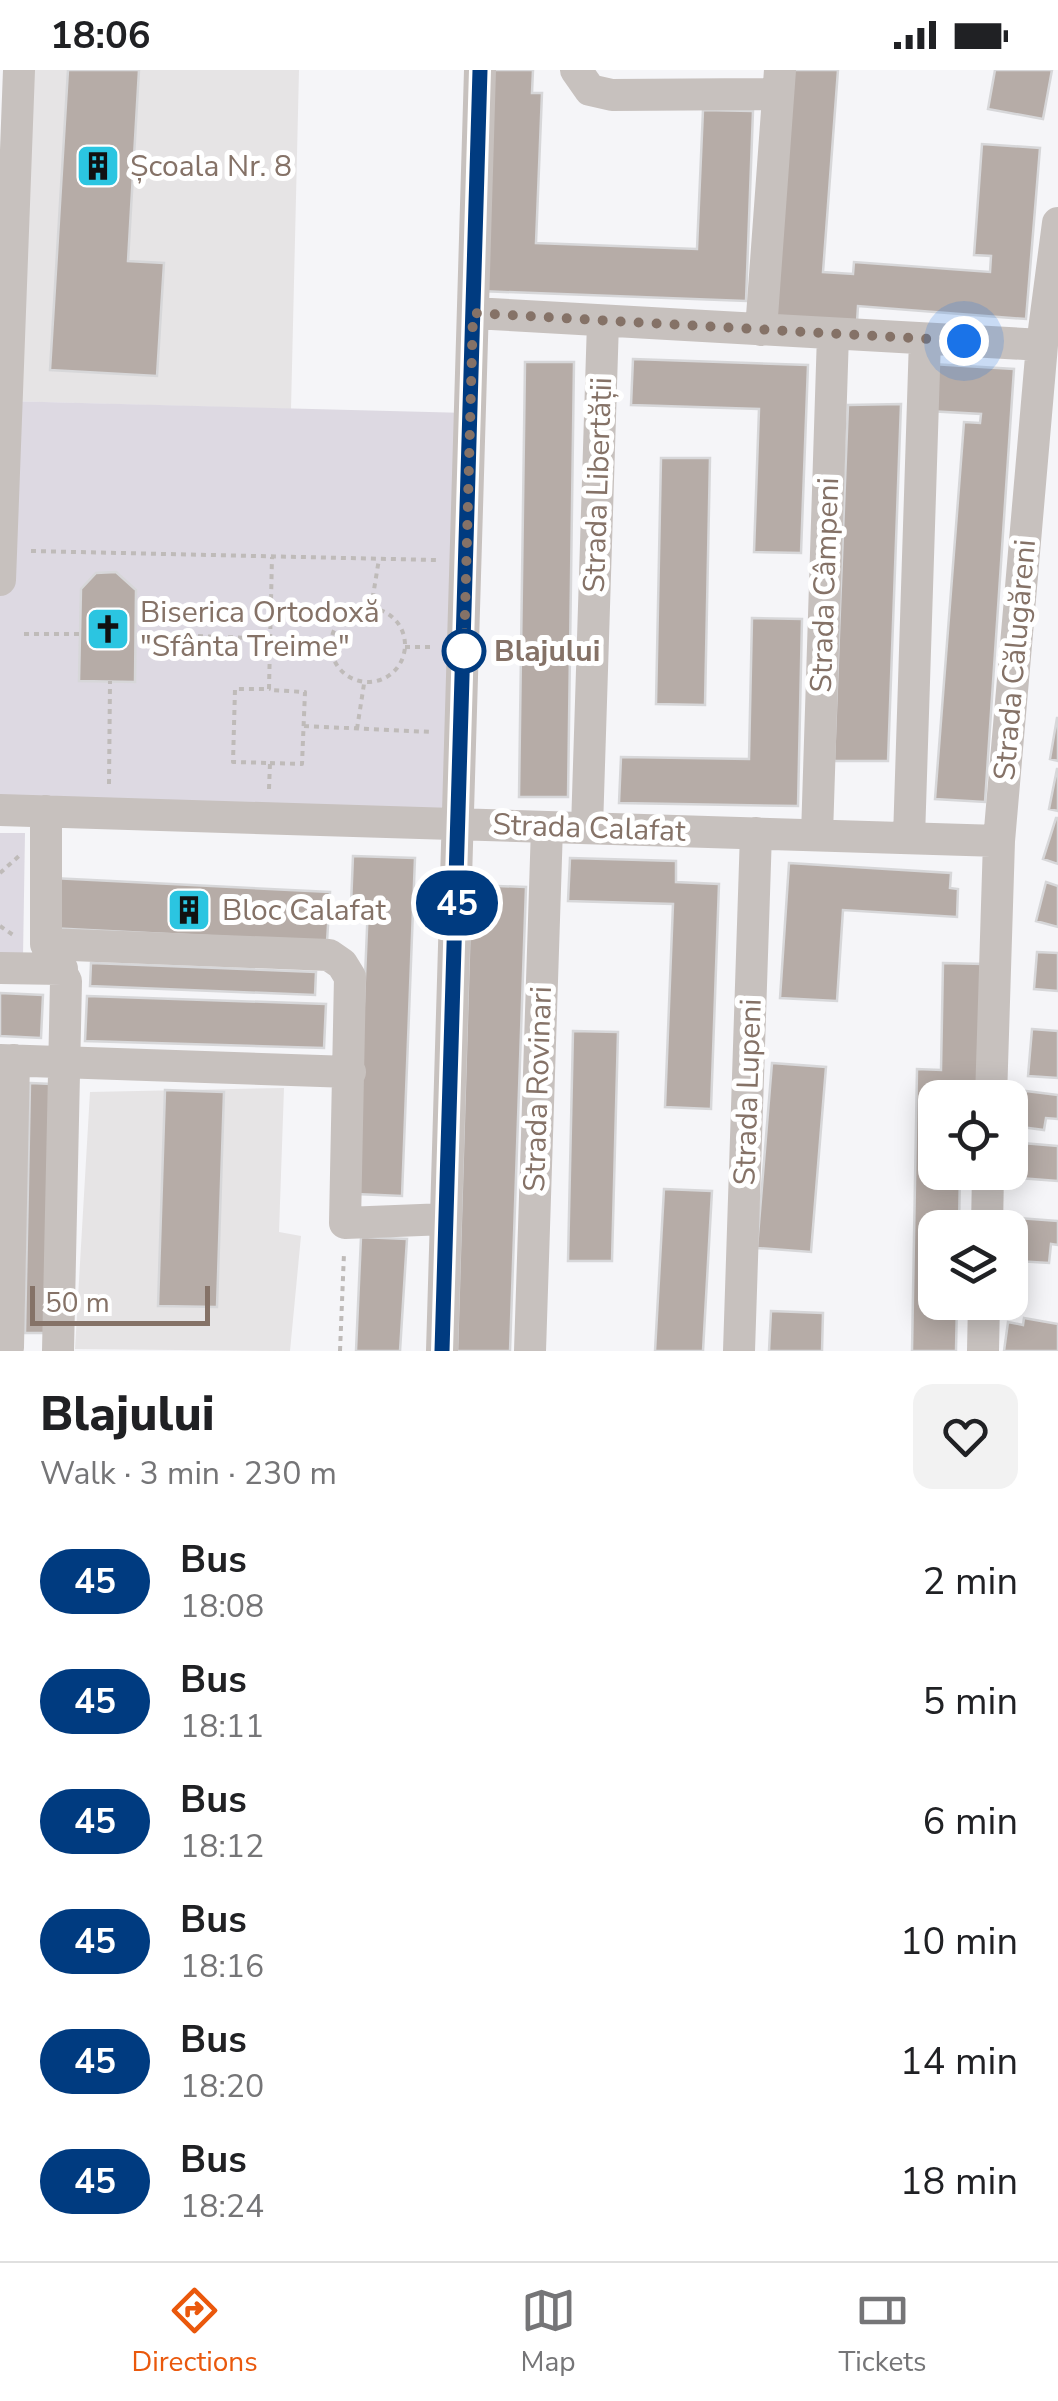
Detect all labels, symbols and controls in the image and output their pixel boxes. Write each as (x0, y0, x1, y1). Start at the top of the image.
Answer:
text: 18:06 (50, 10, 151, 61)
building icon: Școala Nr. 8 (75, 143, 121, 189)
place label: Școala Nr. 8 (130, 146, 292, 187)
your location (939, 316, 989, 366)
street label: Strada Libertății (574, 377, 622, 593)
street label: Strada Câmpeni (801, 477, 849, 693)
street label: Strada Călugăreni (984, 538, 1046, 782)
place label: Biserica Ortodoxă "Sfânta Treime" (140, 592, 380, 667)
church icon: Biserica Ortodoxă "Sfânta Treime" (85, 606, 131, 652)
marker: Blajului (443, 630, 485, 672)
place label: Blajului (494, 631, 600, 672)
street label: Strada Calafat (492, 804, 687, 852)
line badge: 45 (412, 870, 502, 936)
text: 45 (436, 880, 478, 927)
building icon: Bloc Calafat (166, 887, 212, 933)
place label: Bloc Calafat (222, 890, 386, 931)
street label: Strada Rovinari (514, 985, 562, 1193)
street label: Strada Lupeni (724, 998, 772, 1186)
map controls (918, 1080, 1028, 1320)
button: locate (918, 1080, 1028, 1190)
button: layers (918, 1210, 1028, 1320)
scale bar (30, 1281, 210, 1326)
text: 50 m (45, 1284, 110, 1322)
text: Blajului (40, 1381, 215, 1447)
button: heart (913, 1384, 1018, 1489)
text: Walk · 3 min · 230 m (40, 1452, 337, 1495)
text: Bus (180, 1534, 247, 1585)
text: 2 min (923, 1556, 1018, 1607)
text: 45 (74, 1558, 116, 1605)
text: 18:08 (180, 1585, 264, 1628)
text: Bus (180, 1654, 247, 1705)
text: 5 min (923, 1676, 1018, 1727)
text: 45 (74, 1678, 116, 1725)
text: 18:11 (180, 1705, 264, 1748)
text: Bus (180, 1774, 247, 1825)
text: 6 min (923, 1796, 1018, 1847)
text: 45 (74, 1798, 116, 1845)
text: 18:12 (180, 1825, 264, 1868)
text: Bus (180, 1894, 247, 1945)
text: 10 min (900, 1916, 1018, 1967)
text: 45 (74, 1918, 116, 1965)
text: 18:16 (180, 1945, 264, 1988)
text: Bus (180, 2014, 247, 2065)
text: 14 min (900, 2036, 1018, 2087)
text: 45 (74, 2038, 116, 2085)
text: 18:20 (180, 2065, 264, 2108)
text: Bus (180, 2134, 247, 2185)
text: 18 min (900, 2156, 1018, 2207)
text: 45 (74, 2158, 116, 2205)
text: 18:24 (180, 2185, 264, 2228)
tab: Directions (131, 2283, 258, 2381)
tab: Map (521, 2283, 576, 2381)
tab: Tickets (838, 2283, 927, 2381)

